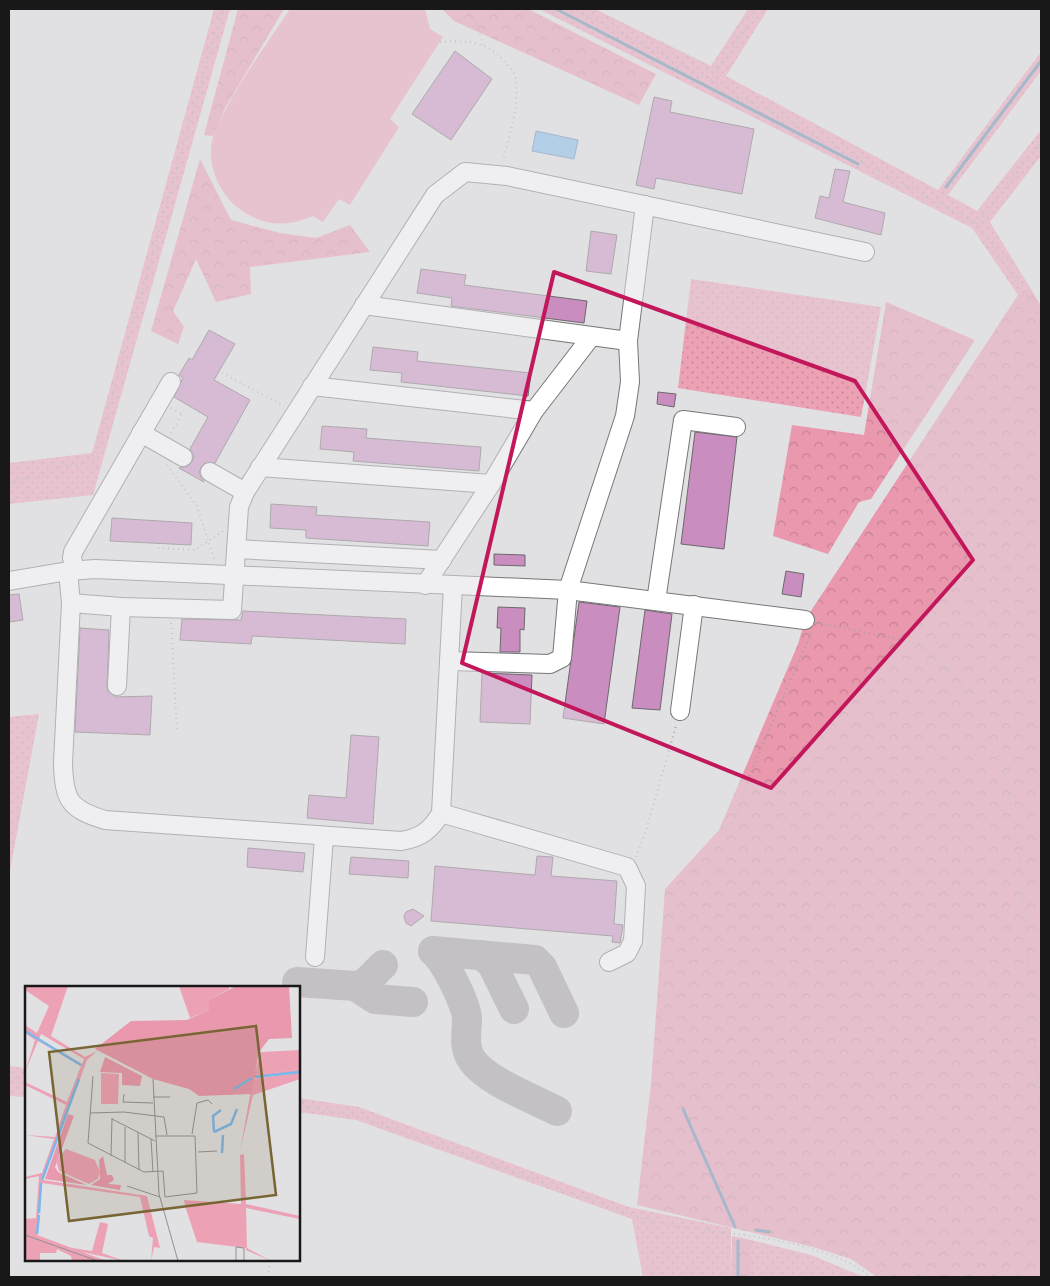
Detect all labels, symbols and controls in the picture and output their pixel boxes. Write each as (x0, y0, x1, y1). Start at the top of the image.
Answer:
inset map (25, 986, 300, 1261)

